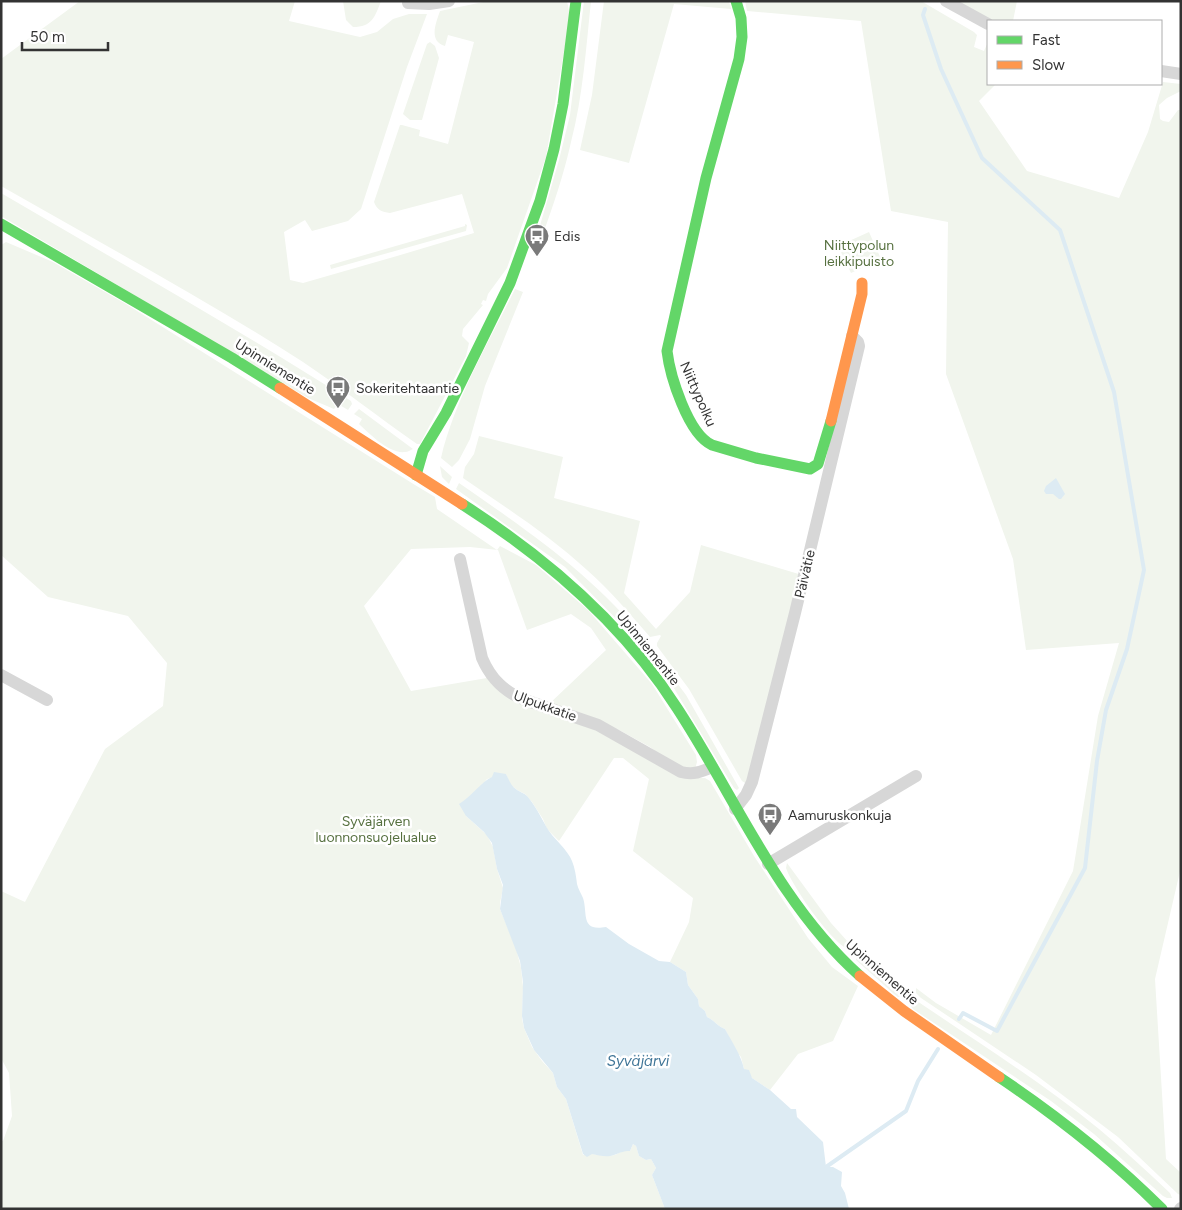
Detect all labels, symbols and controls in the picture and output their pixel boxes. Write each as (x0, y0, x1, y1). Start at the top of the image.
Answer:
scale bar (22, 20, 109, 52)
legend (987, 20, 1162, 85)
text: 50 m (30, 28, 65, 46)
text: Fast (1032, 31, 1061, 49)
text: Slow (1032, 56, 1065, 74)
bus stop icon: Edis (524, 223, 550, 257)
place label: Edis (554, 228, 580, 245)
park label: Niittypolun leikkipuisto (824, 237, 894, 270)
street label: Upinniementie (232, 336, 319, 399)
street label: Niittypolku (676, 359, 720, 429)
bus stop icon: Sokeritehtaantie (325, 375, 351, 409)
place label: Sokeritehtaantie (356, 380, 460, 397)
street label: Päivätie (791, 548, 819, 600)
street label: Upinniementie (613, 607, 684, 689)
street label: Ulpukkatie (511, 687, 579, 725)
bus stop icon: Aamuruskonkuja (757, 802, 783, 836)
place label: Aamuruskonkuja (788, 807, 891, 824)
park label: Syväjärven luonnonsuojelualue (315, 813, 437, 846)
street label: Upinniementie (842, 936, 922, 1009)
water label: Syväjärvi (607, 1052, 670, 1070)

